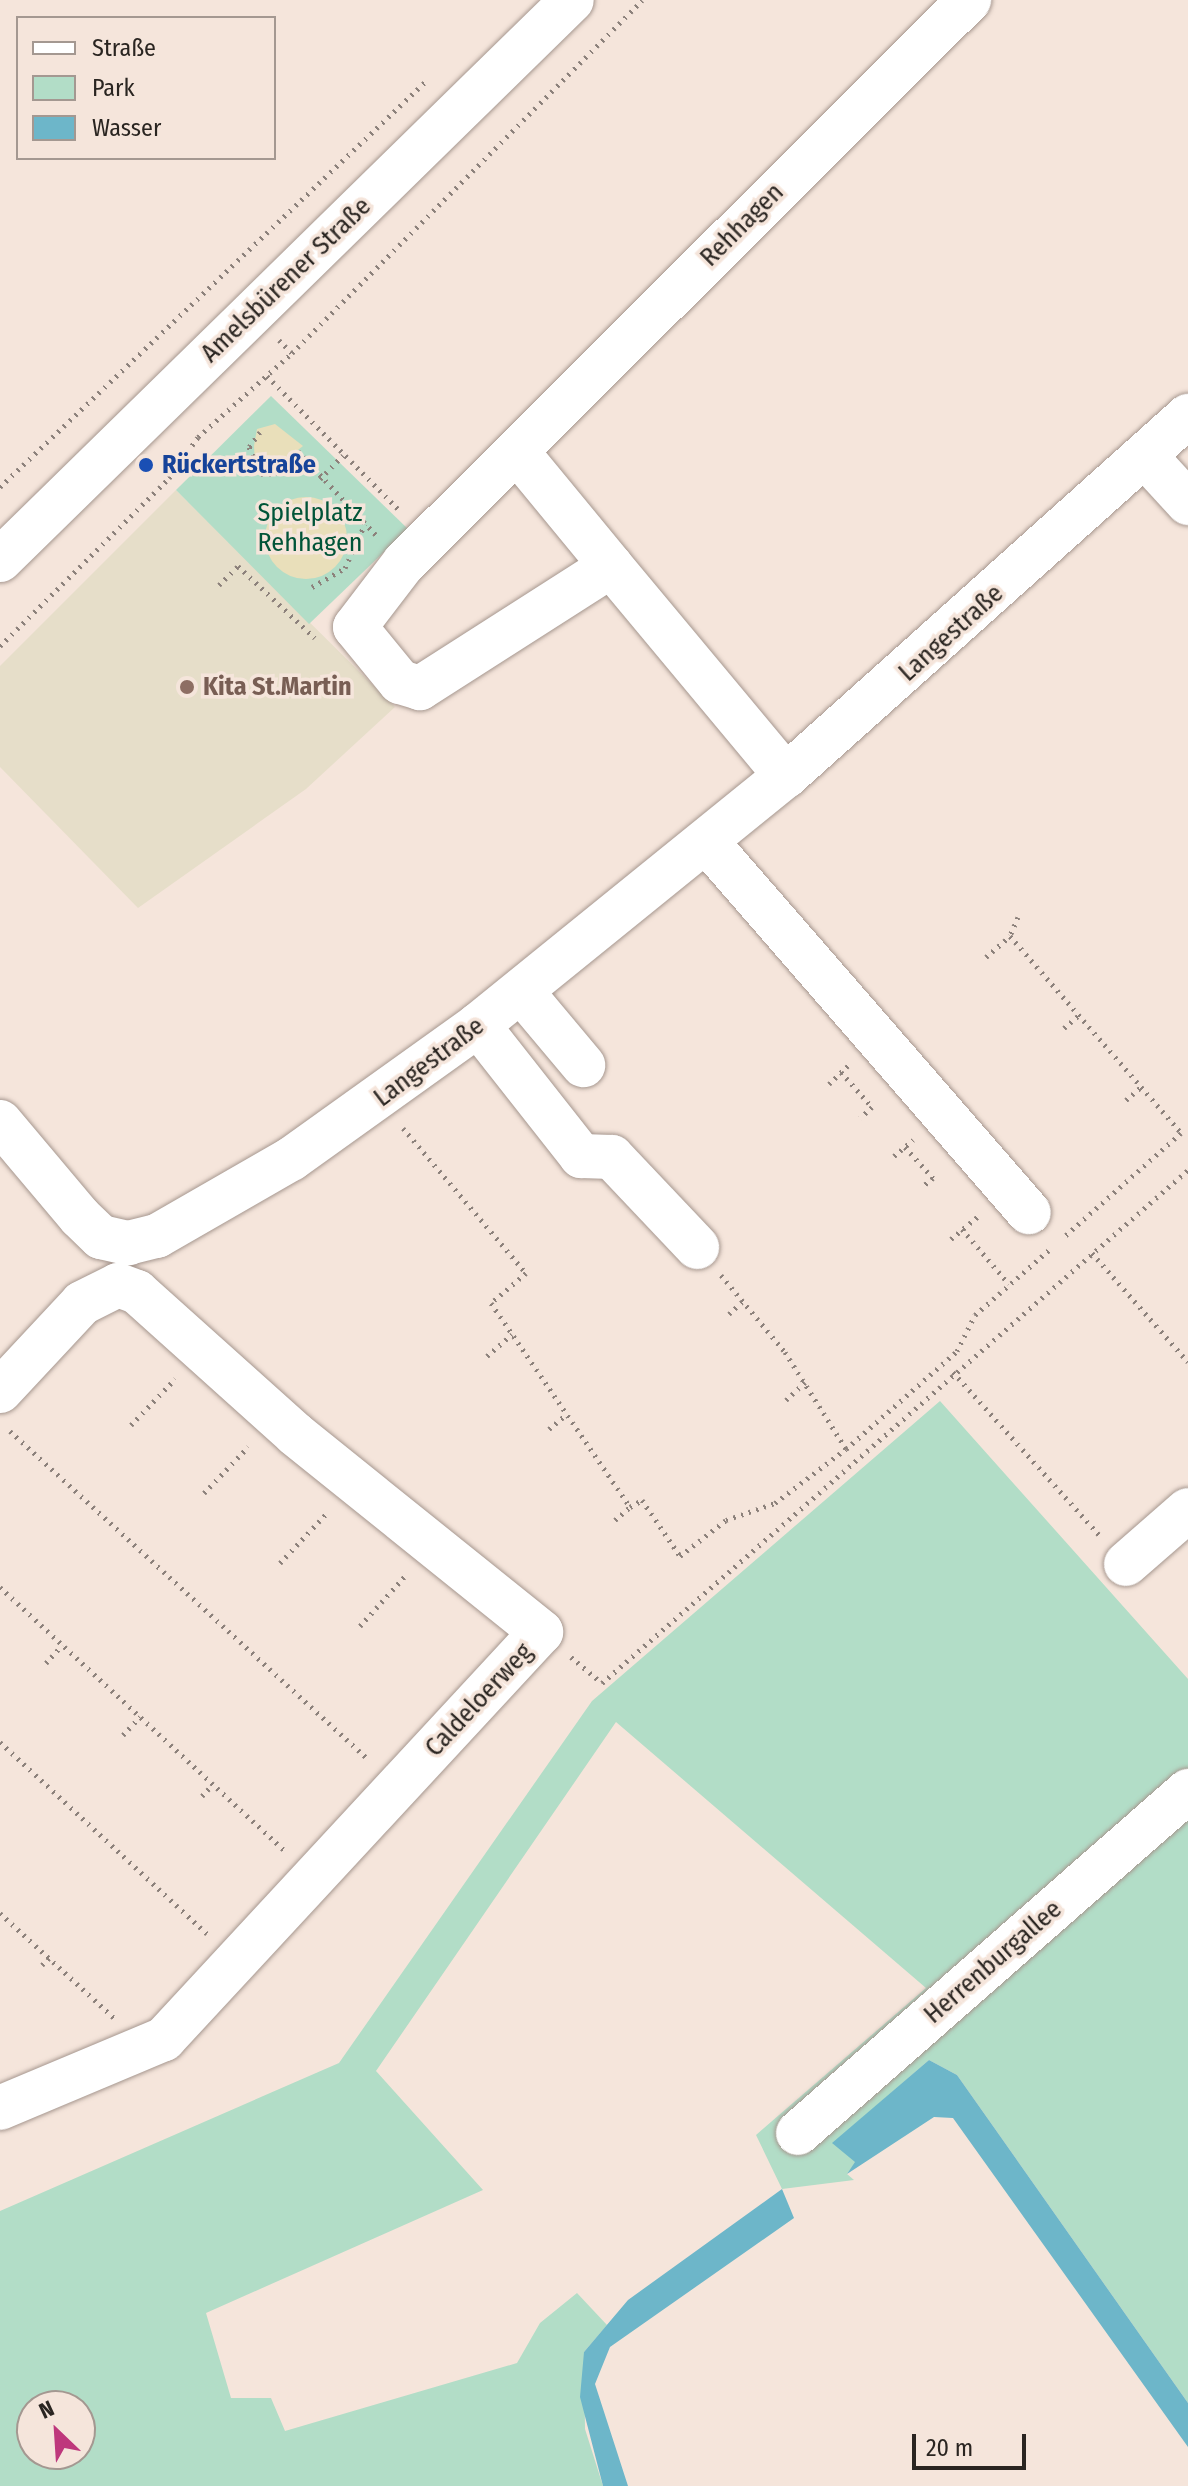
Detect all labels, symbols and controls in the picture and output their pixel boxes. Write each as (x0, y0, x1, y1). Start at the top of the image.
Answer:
legend (16, 16, 276, 160)
text: Straße (92, 34, 156, 62)
text: Park (92, 74, 135, 102)
text: Wasser (92, 114, 161, 142)
street label: Rehhagen (694, 177, 790, 273)
street label: Amelsbürener Straße (195, 191, 377, 369)
place label: Rückertstraße (162, 449, 316, 481)
marker: Rückertstraße (137, 456, 155, 474)
park label: Spielplatz Rehhagen (257, 497, 363, 558)
street label: Langestraße (892, 578, 1010, 688)
place label: Kita St.Martin (203, 671, 352, 703)
marker: Kita St.Martin (178, 678, 196, 696)
street label: Langestraße (368, 1010, 490, 1114)
street label: Caldeloerweg (419, 1637, 539, 1763)
street label: Herrenburgallee (918, 1894, 1068, 2030)
north arrow (16, 2390, 96, 2470)
text: N (35, 2395, 58, 2425)
scale bar (916, 2418, 1030, 2468)
text: 20 m (926, 2434, 973, 2462)

